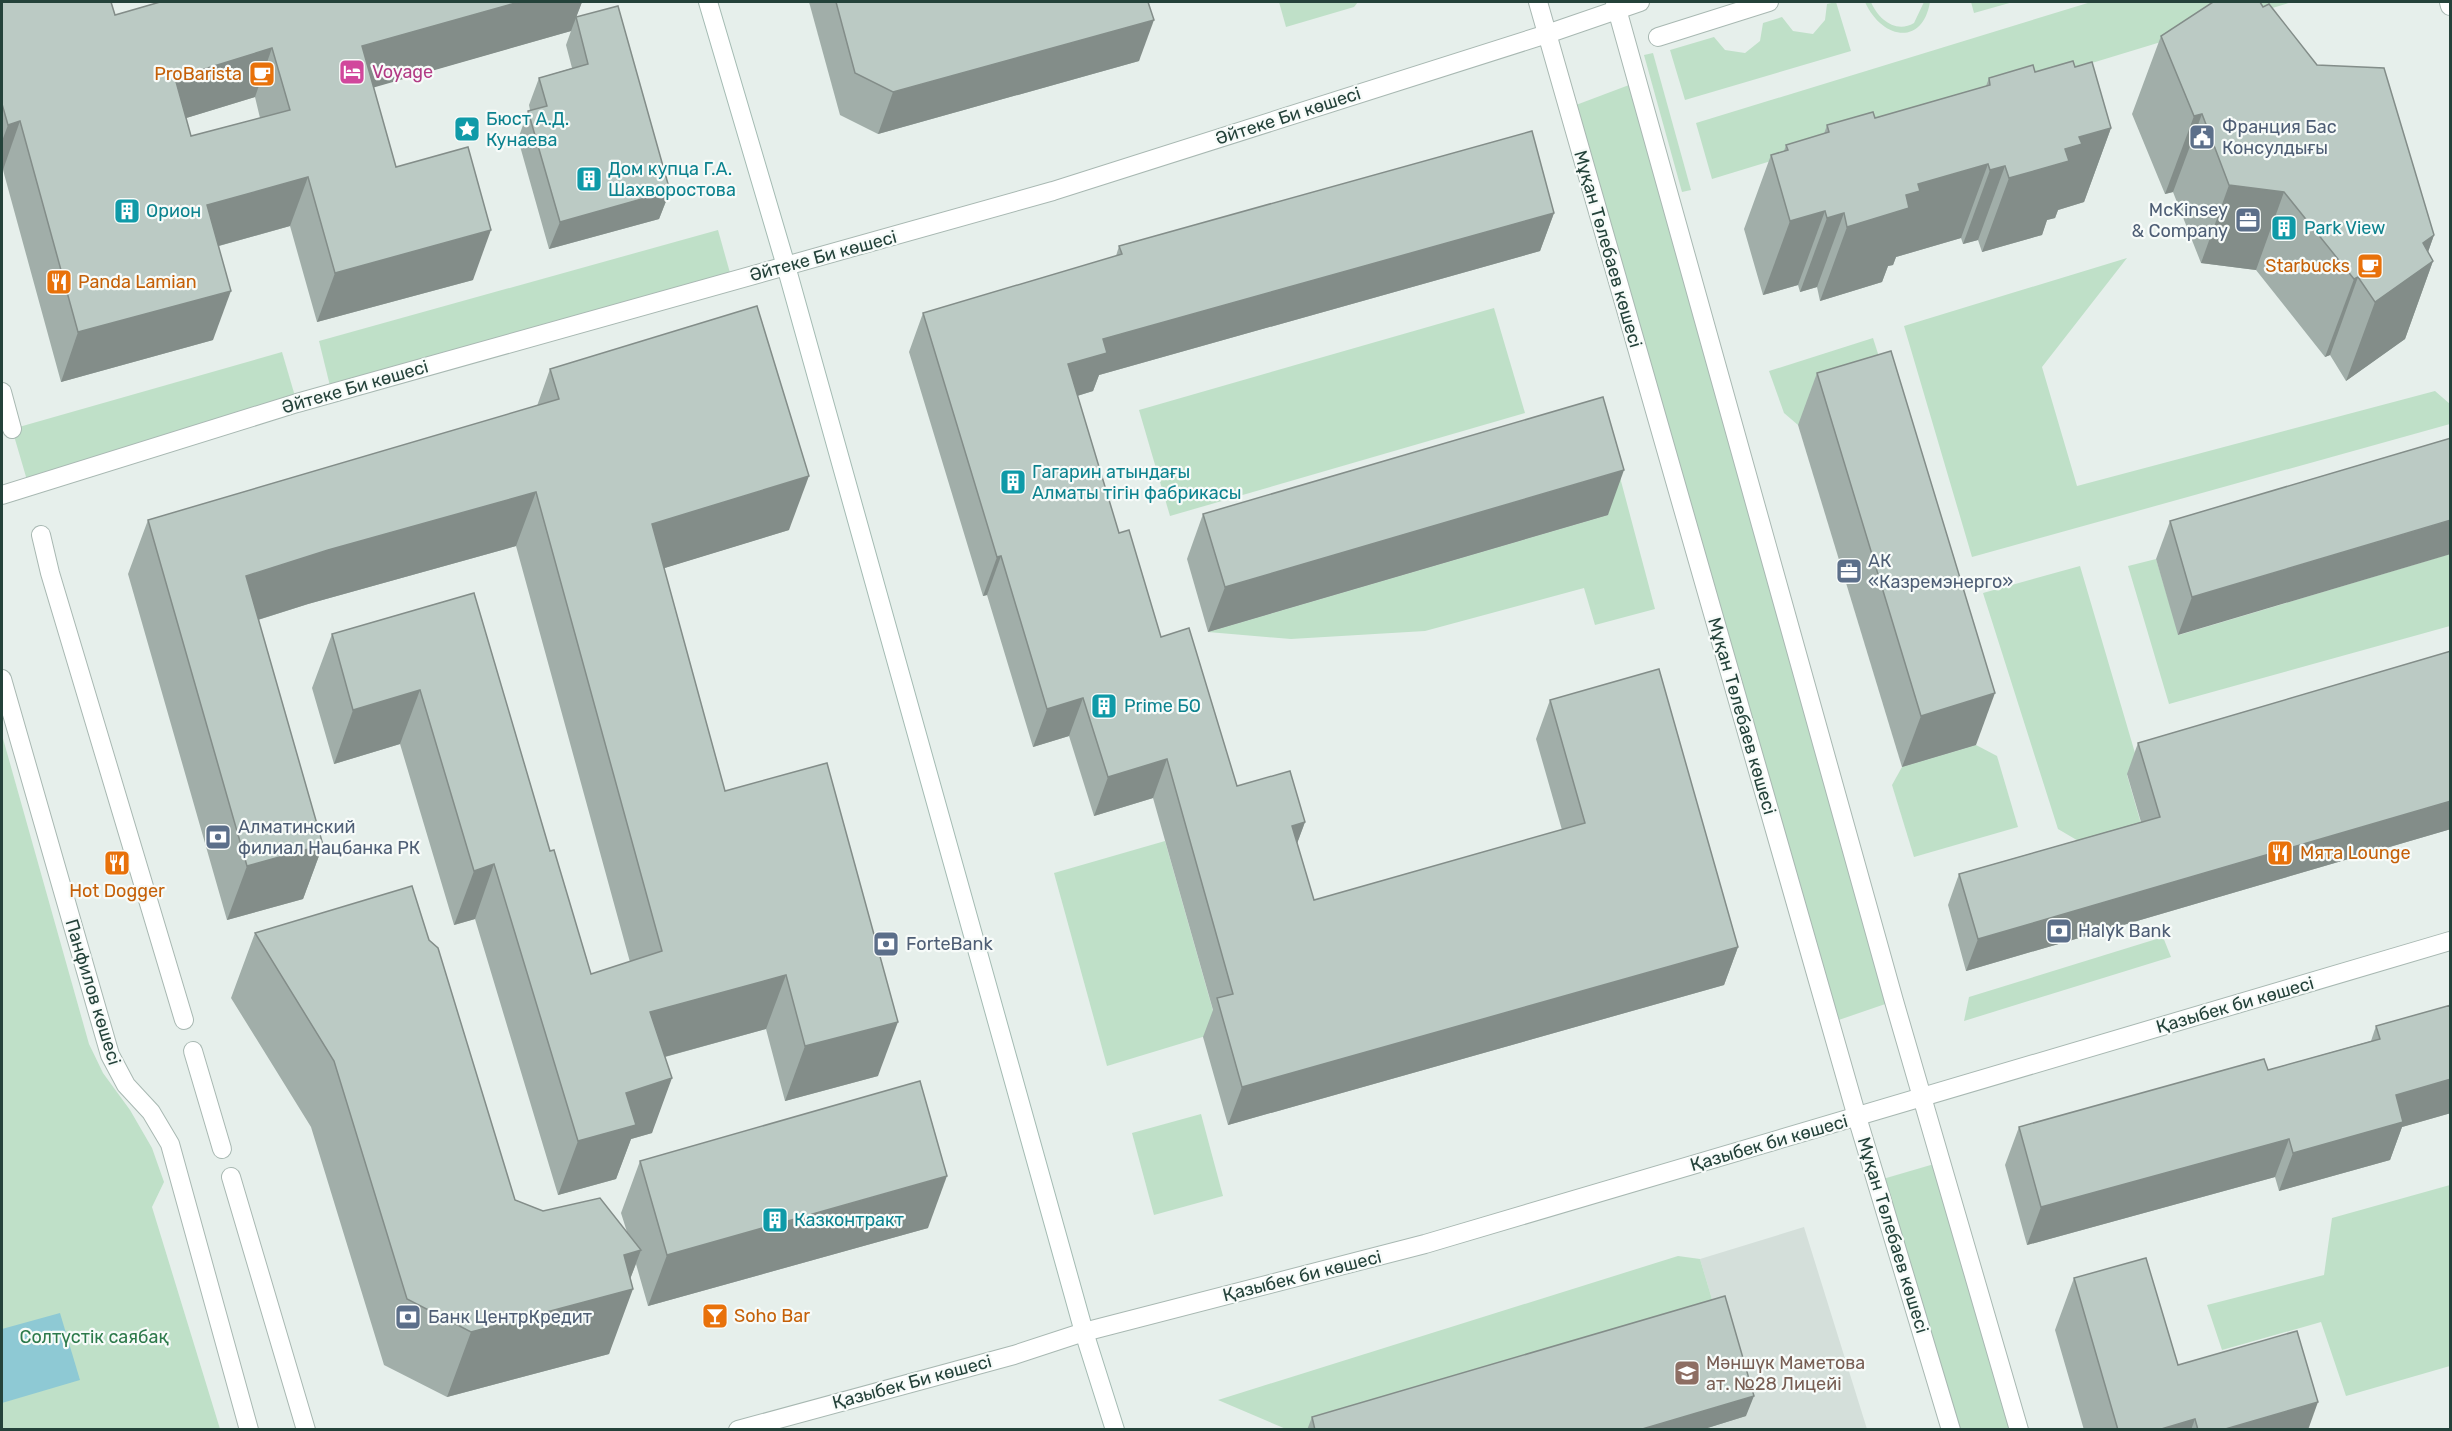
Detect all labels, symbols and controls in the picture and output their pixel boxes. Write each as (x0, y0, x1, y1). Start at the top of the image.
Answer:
hotel icon: Voyage (337, 57, 367, 87)
cafe icon: ProBarista (247, 59, 277, 89)
place label: Voyage (372, 61, 433, 83)
place label: ProBarista (154, 63, 242, 85)
street label: Әйтеке Би көшесі (1213, 82, 1363, 150)
place label: Бюст А.Д. Кунаева (486, 108, 569, 151)
place icon: Бюст А.Д. Кунаева (452, 114, 482, 144)
place label: Франция Бас Консулдығы (2222, 116, 2337, 159)
public building icon: Франция Бас Консулдығы (2187, 122, 2217, 152)
street label: Мұқан Төлебаев көшесі (1569, 148, 1647, 350)
place label: Дом купца Г.А. Шахворостова (608, 158, 736, 201)
building icon: Дом купца Г.А. Шахворостова (574, 164, 604, 194)
building icon: Орион (112, 196, 142, 226)
place label: McKinsey & Company (2132, 199, 2228, 242)
place label: Орион (146, 200, 201, 222)
office icon: McKinsey & Company (2233, 205, 2263, 235)
building icon: Park View (2269, 213, 2299, 243)
place label: Park View (2304, 217, 2386, 239)
street label: Әйтеке Би көшесі (747, 226, 899, 286)
cafe icon: Starbucks (2355, 251, 2385, 281)
place label: Starbucks (2265, 255, 2350, 277)
restaurant icon: Panda Lamian (44, 267, 74, 297)
place label: Panda Lamian (78, 271, 197, 293)
street label: Әйтеке Би көшесі (279, 356, 431, 418)
place label: Гагарин атындағы Алматы тігін фабрикасы (1032, 461, 1241, 504)
building icon: Гагарин атындағы Алматы тігін фабрикасы (998, 467, 1028, 497)
place label: АК «Казремэнерго» (1868, 550, 2013, 593)
office icon: АК «Казремэнерго» (1834, 556, 1864, 586)
street label: Мұқан Төлебаев көшесі (1703, 615, 1781, 817)
building icon: Prime БО (1089, 691, 1119, 721)
place label: Prime БО (1124, 695, 1201, 717)
place label: Алматинский филиал Нацбанка РК (238, 816, 420, 859)
bank icon: Алматинский филиал Нацбанка РК (203, 822, 233, 852)
restaurant icon: Мята Lounge (2265, 838, 2295, 868)
place label: Мята Lounge (2300, 842, 2411, 864)
restaurant icon: Hot Dogger (102, 848, 132, 878)
place label: Hot Dogger (69, 880, 165, 902)
street label: Панфилов көшесі (60, 916, 126, 1068)
bank icon: Halyk Bank (2044, 916, 2074, 946)
place label: Halyk Bank (2078, 920, 2171, 942)
bank icon: ForteBank (871, 929, 901, 959)
place label: ForteBank (906, 933, 993, 955)
street label: Қазыбек би көшесі (2154, 972, 2316, 1038)
street label: Қазыбек би көшесі (1688, 1110, 1850, 1176)
street label: Мұқан Төлебаев көшесі (1853, 1134, 1933, 1336)
building icon: Казконтракт (760, 1205, 790, 1235)
place label: Казконтракт (794, 1209, 904, 1231)
street label: Қазыбек би көшесі (1220, 1246, 1384, 1306)
bar icon: Soho Bar (700, 1301, 730, 1331)
bank icon: Банк ЦентрКредит (393, 1302, 423, 1332)
place label: Soho Bar (734, 1305, 810, 1327)
place label: Банк ЦентрКредит (428, 1306, 592, 1328)
park label: Солтүстік саябақ (19, 1326, 169, 1348)
street label: Қазыбек Би көшесі (830, 1350, 994, 1414)
place label: Мәншүк Маметова ат. №28 Лицейі (1706, 1352, 1865, 1395)
school or university icon: Мәншүк Маметова ат. №28 Лицейі (1672, 1358, 1702, 1388)

